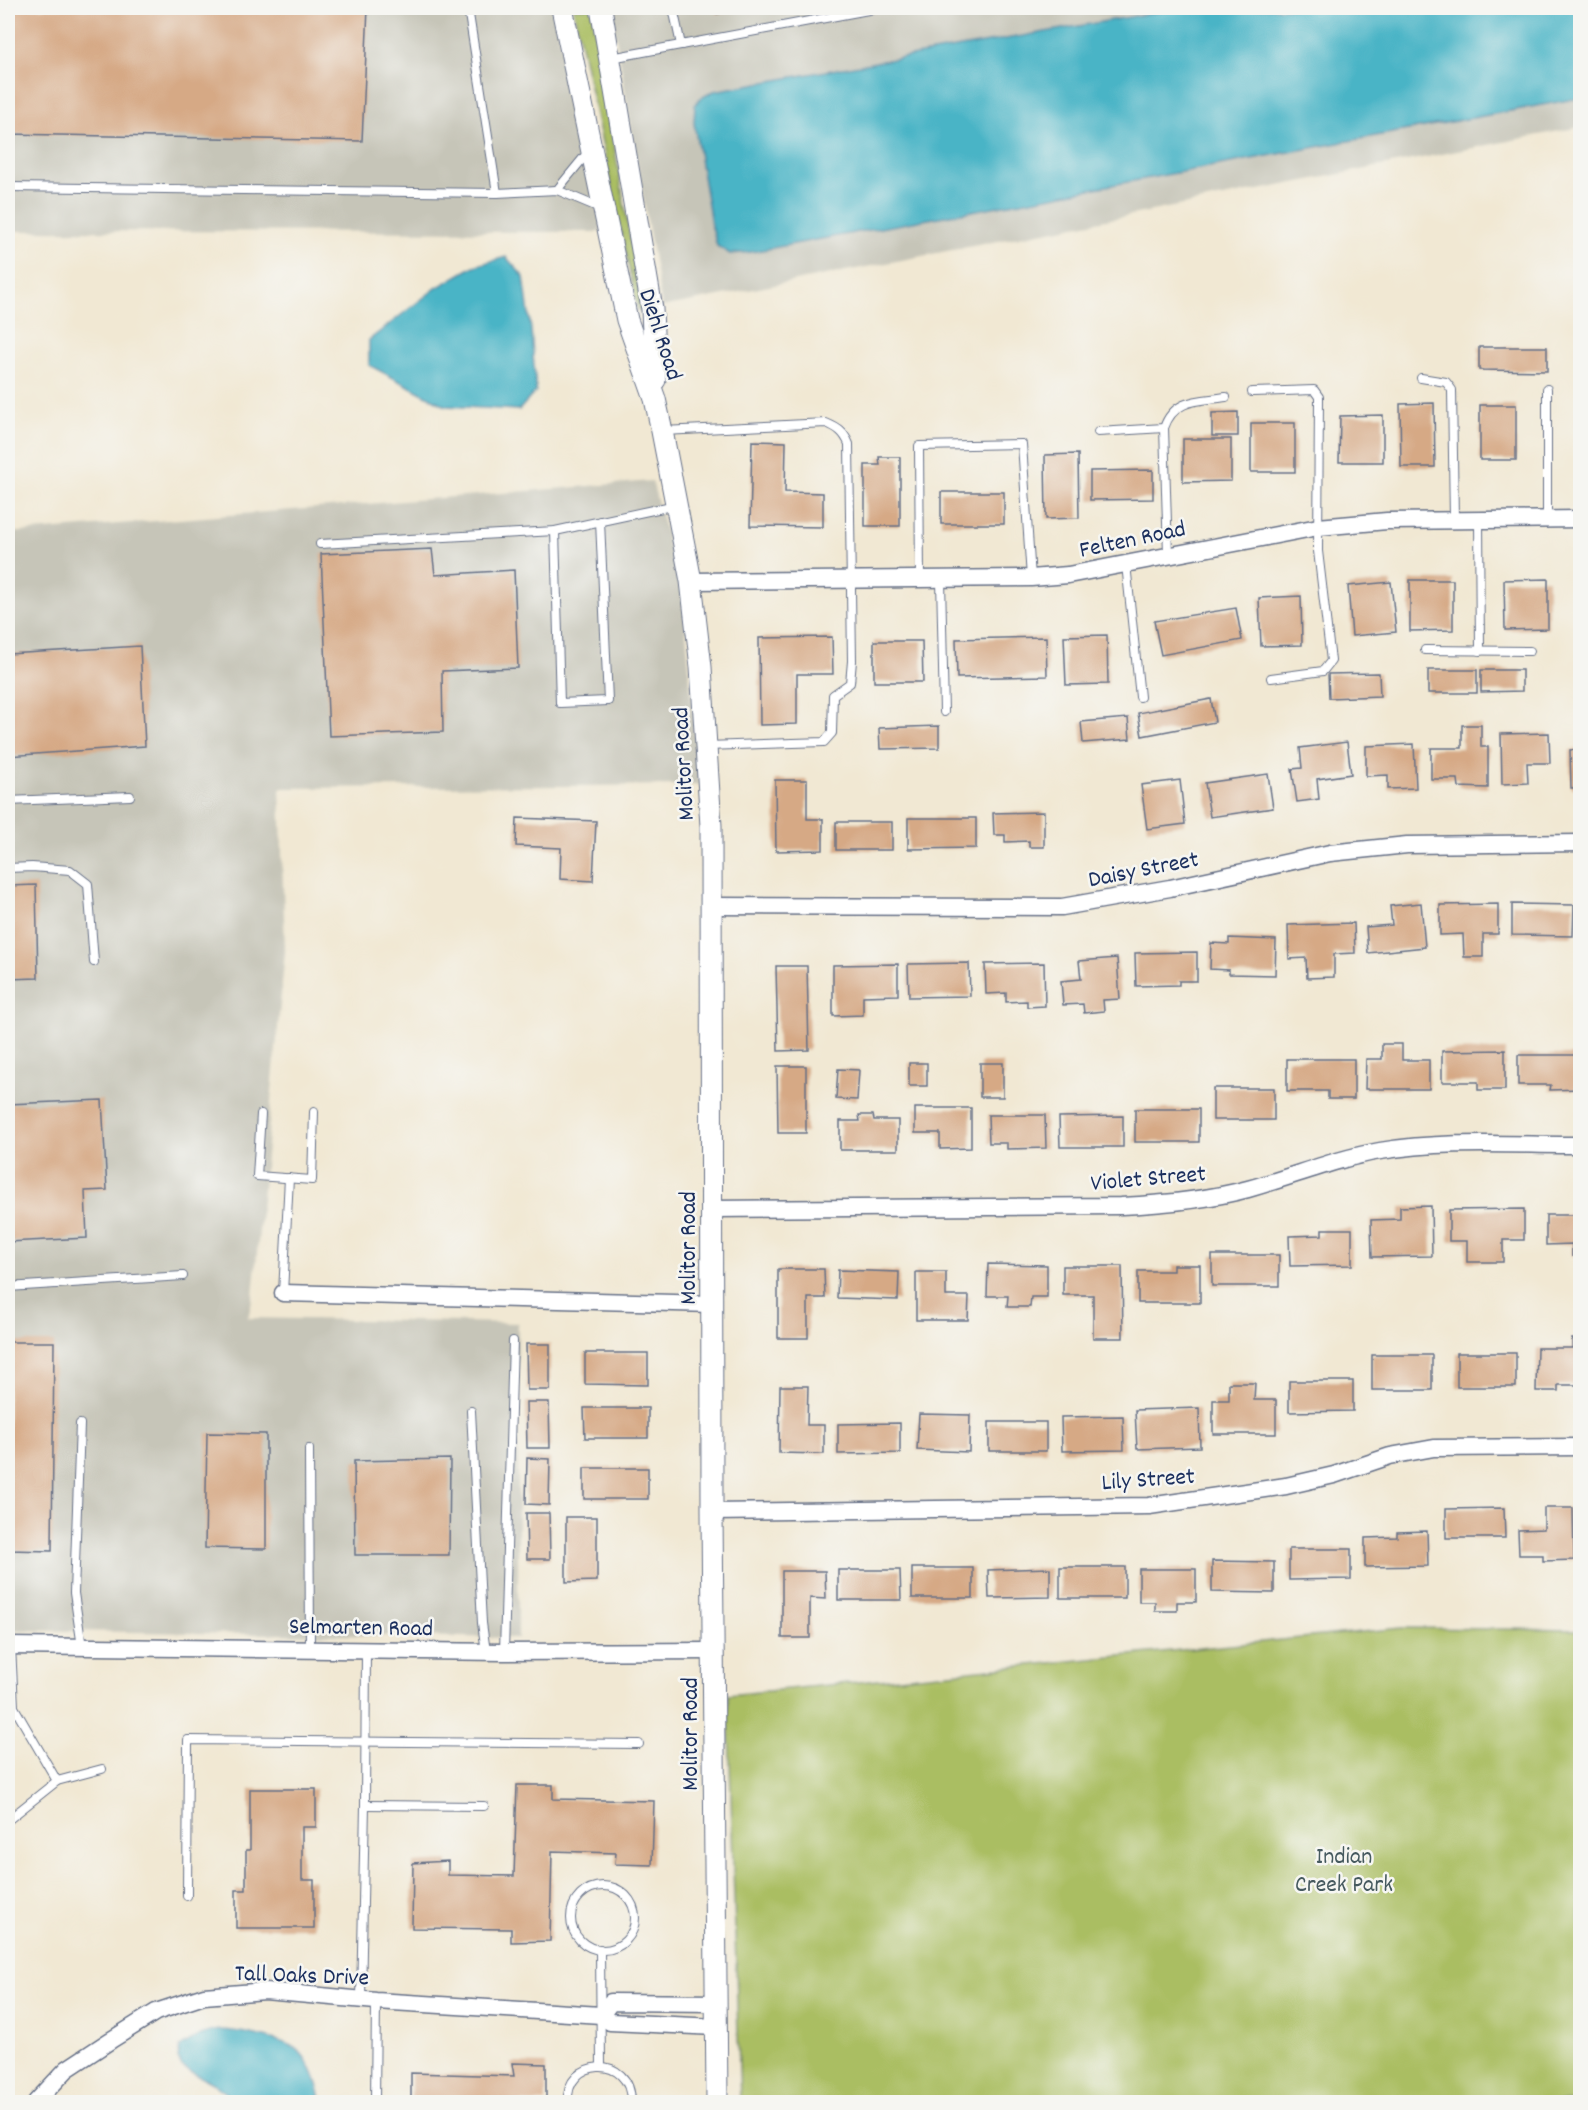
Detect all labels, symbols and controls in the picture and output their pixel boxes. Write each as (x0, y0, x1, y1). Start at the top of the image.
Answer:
street label: Diehl Road (628, 285, 690, 385)
street label: Felten Road (1076, 513, 1189, 569)
street label: Molitor Road (665, 706, 705, 821)
street label: Daisy Street (1086, 844, 1202, 898)
street label: Violet Street (1089, 1158, 1207, 1202)
street label: Molitor Road (673, 1191, 707, 1305)
street label: Lily Street (1100, 1461, 1196, 1501)
street label: Selmarten Road (288, 1611, 433, 1647)
street label: Molitor Road (675, 1677, 709, 1791)
park label: Indian Creek Park (1295, 1841, 1393, 1903)
street label: Tall Oaks Drive (234, 1958, 370, 1996)

